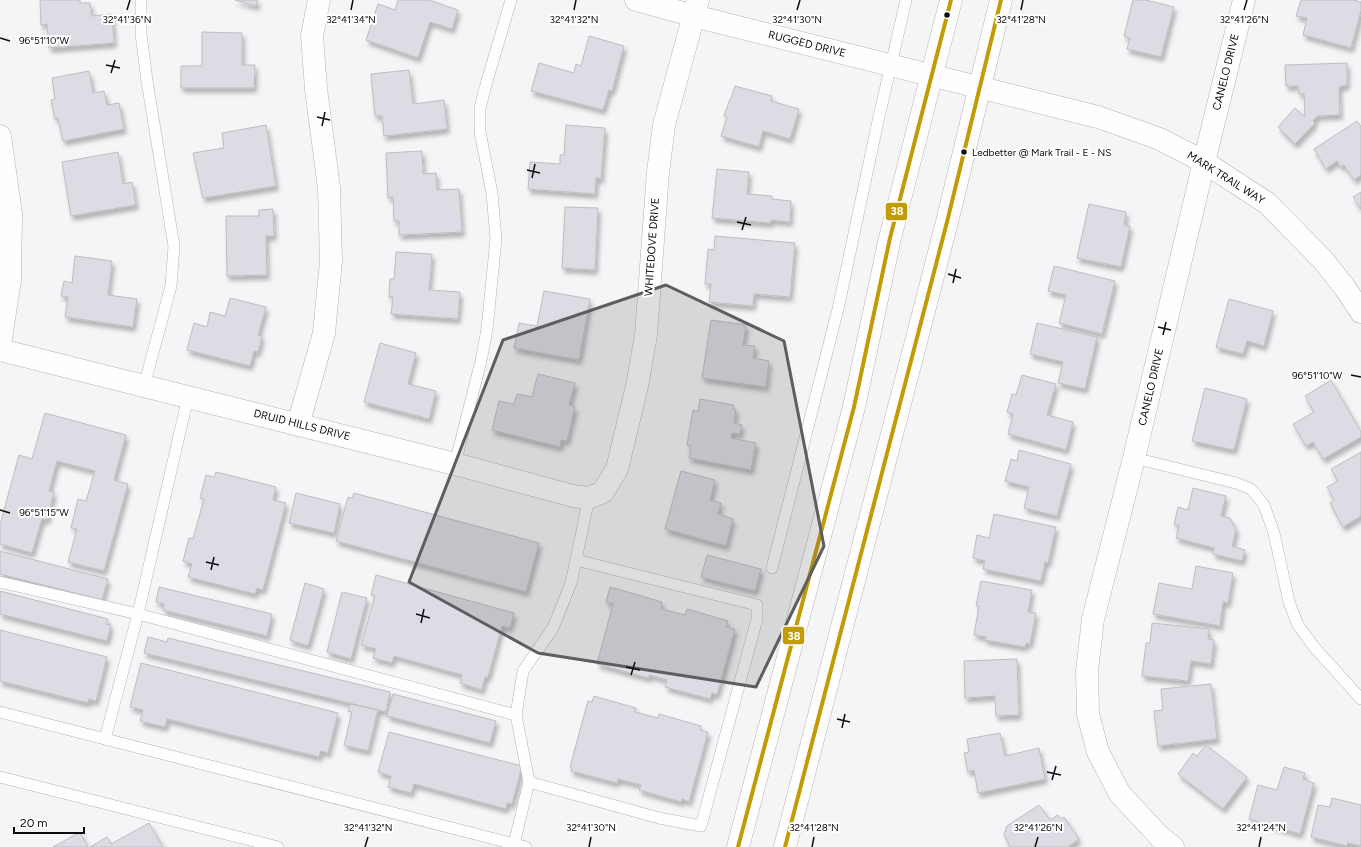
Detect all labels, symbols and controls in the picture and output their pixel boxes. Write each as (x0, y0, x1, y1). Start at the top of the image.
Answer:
unlabelled marker (942, 10, 952, 20)
text: 32°41'36"N (102, 13, 152, 26)
text: 32°41'34"N (326, 13, 376, 26)
text: 32°41'32"N (549, 13, 599, 26)
text: 32°41'30"N (772, 13, 822, 26)
text: 32°41'28"N (996, 13, 1046, 26)
text: 32°41'26"N (1219, 13, 1269, 26)
street label: RUGGED DRIVE (767, 28, 847, 60)
street label: CANELO DRIVE (1210, 32, 1242, 112)
text: 96°51'10"W (19, 34, 70, 47)
place label: Ledbetter @ Mark Trail - E - NS (972, 146, 1111, 159)
marker: Ledbetter @ Mark Trail - E - NS (959, 147, 969, 157)
street label: MARK TRAIL WAY (1185, 149, 1268, 207)
street label: WHITEDOVE DRIVE (642, 197, 662, 297)
line badge: 38 (885, 202, 908, 221)
text: 38 (891, 205, 904, 218)
street label: CANELO DRIVE (1136, 347, 1166, 427)
text: 96°51'10"W (1292, 369, 1343, 382)
street label: DRUID HILLS DRIVE (252, 407, 352, 443)
text: 96°51'15"W (19, 506, 69, 519)
line badge: 38 (782, 626, 805, 645)
text: 38 (788, 630, 801, 643)
scale bar (14, 809, 84, 835)
text: 20 m (20, 816, 48, 830)
text: 32°41'32"N (343, 821, 393, 834)
text: 32°41'30"N (566, 821, 616, 834)
text: 32°41'28"N (789, 821, 839, 834)
text: 32°41'26"N (1013, 821, 1063, 834)
text: 32°41'24"N (1236, 821, 1286, 834)

